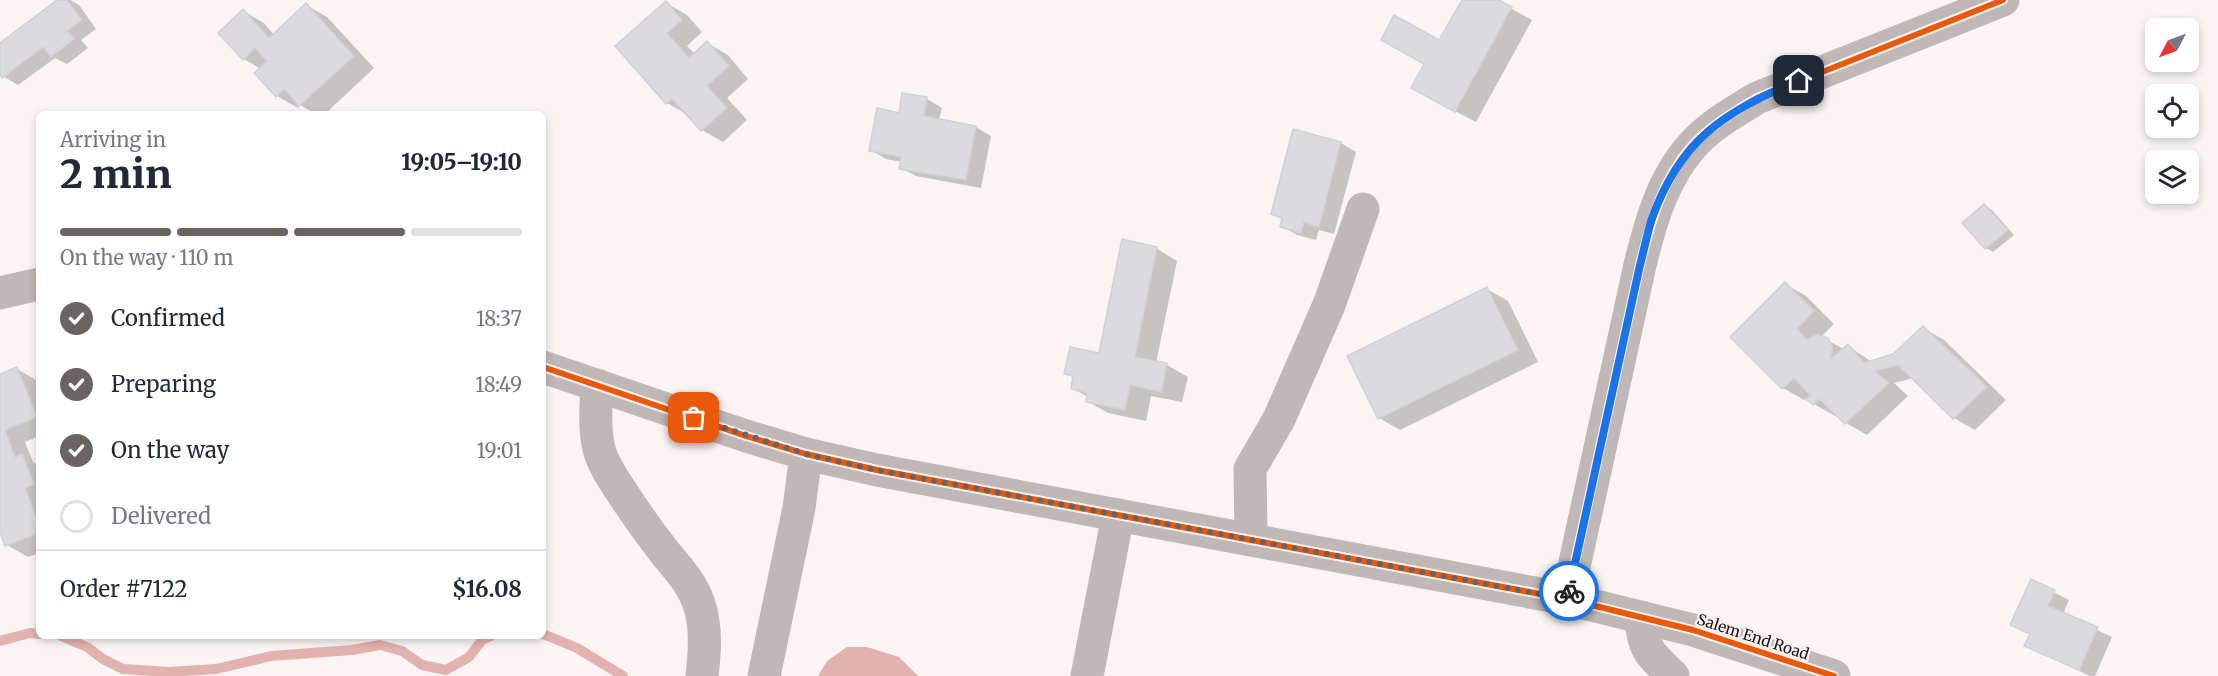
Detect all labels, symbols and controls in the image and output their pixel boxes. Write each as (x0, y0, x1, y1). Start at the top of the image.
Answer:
north arrow (2145, 18, 2199, 72)
map controls (2145, 18, 2199, 204)
pin (1773, 55, 1824, 106)
icon: home (1782, 64, 1815, 97)
button: locate (2145, 84, 2199, 138)
text: Arriving in (60, 127, 166, 152)
text: 19:05–19:10 (401, 148, 522, 176)
text: 2 min (60, 150, 172, 199)
button: layers (2145, 150, 2199, 204)
text: On the way · 110 m (60, 245, 233, 270)
icon: check (60, 302, 93, 335)
text: Confirmed (111, 304, 225, 332)
text: 18:37 (476, 306, 522, 331)
icon: check (60, 368, 93, 401)
text: Preparing (111, 370, 216, 398)
text: 18:49 (475, 372, 522, 397)
pin (668, 392, 719, 443)
icon: bag (677, 401, 710, 434)
icon: check (60, 434, 93, 467)
text: On the way (111, 436, 229, 464)
text: 19:01 (476, 438, 522, 463)
text: Delivered (111, 502, 211, 530)
courier (1539, 561, 1599, 621)
text: Order #7122 (60, 575, 188, 603)
text: $16.08 (452, 575, 522, 603)
icon: bike (1553, 575, 1586, 608)
street label: Salem End Road (1695, 609, 1812, 664)

